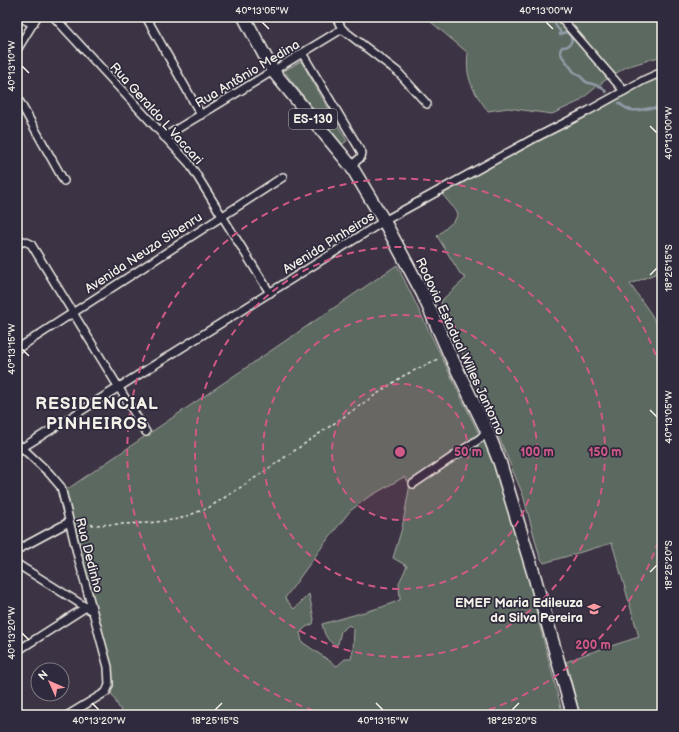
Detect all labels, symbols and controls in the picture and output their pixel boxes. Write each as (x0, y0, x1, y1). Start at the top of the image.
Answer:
text: 40°13'05"W (235, 5, 289, 17)
text: 40°13'00"W (519, 5, 573, 17)
street label: Rua Antônio Medina (192, 36, 303, 111)
text: 40°13'10"W (6, 40, 18, 92)
street label: Rua Geraldo L Vaccari (106, 59, 206, 168)
text: 40°13'00"W (663, 106, 675, 160)
road number: ES-130 (289, 109, 337, 129)
street label: Avenida Pinheiros (280, 208, 378, 277)
street label: Avenida Neuza Sibenru (82, 209, 205, 297)
text: 18°25'15"S (663, 244, 675, 292)
street label: Rodovia Estadual Willes Jantorno (412, 255, 508, 438)
text: 40°13'15"W (6, 323, 18, 375)
text: 40°13'05"W (663, 390, 675, 444)
district label: RESIDENCIAL PINHEIROS (35, 394, 159, 434)
centre of rings (393, 445, 407, 459)
text: 50 m (454, 445, 482, 460)
text: 100 m (520, 445, 554, 460)
text: 150 m (589, 445, 621, 460)
street label: Rua Dedinho (72, 516, 106, 594)
text: 18°25'20"S (663, 540, 675, 590)
place label: EMEF Maria Edileuza da Silva Pereira (455, 595, 583, 626)
school or university icon: EMEF Maria Edileuza da Silva Pereira (586, 601, 602, 617)
text: 40°13'20"W (6, 606, 18, 660)
text: 200 m (575, 638, 611, 653)
north arrow (30, 662, 70, 702)
text: N (36, 668, 51, 683)
text: 40°13'20"W (72, 715, 126, 727)
text: 18°25'15"S (191, 715, 239, 727)
text: 40°13'15"W (357, 715, 409, 727)
text: 18°25'20"S (487, 715, 537, 727)

